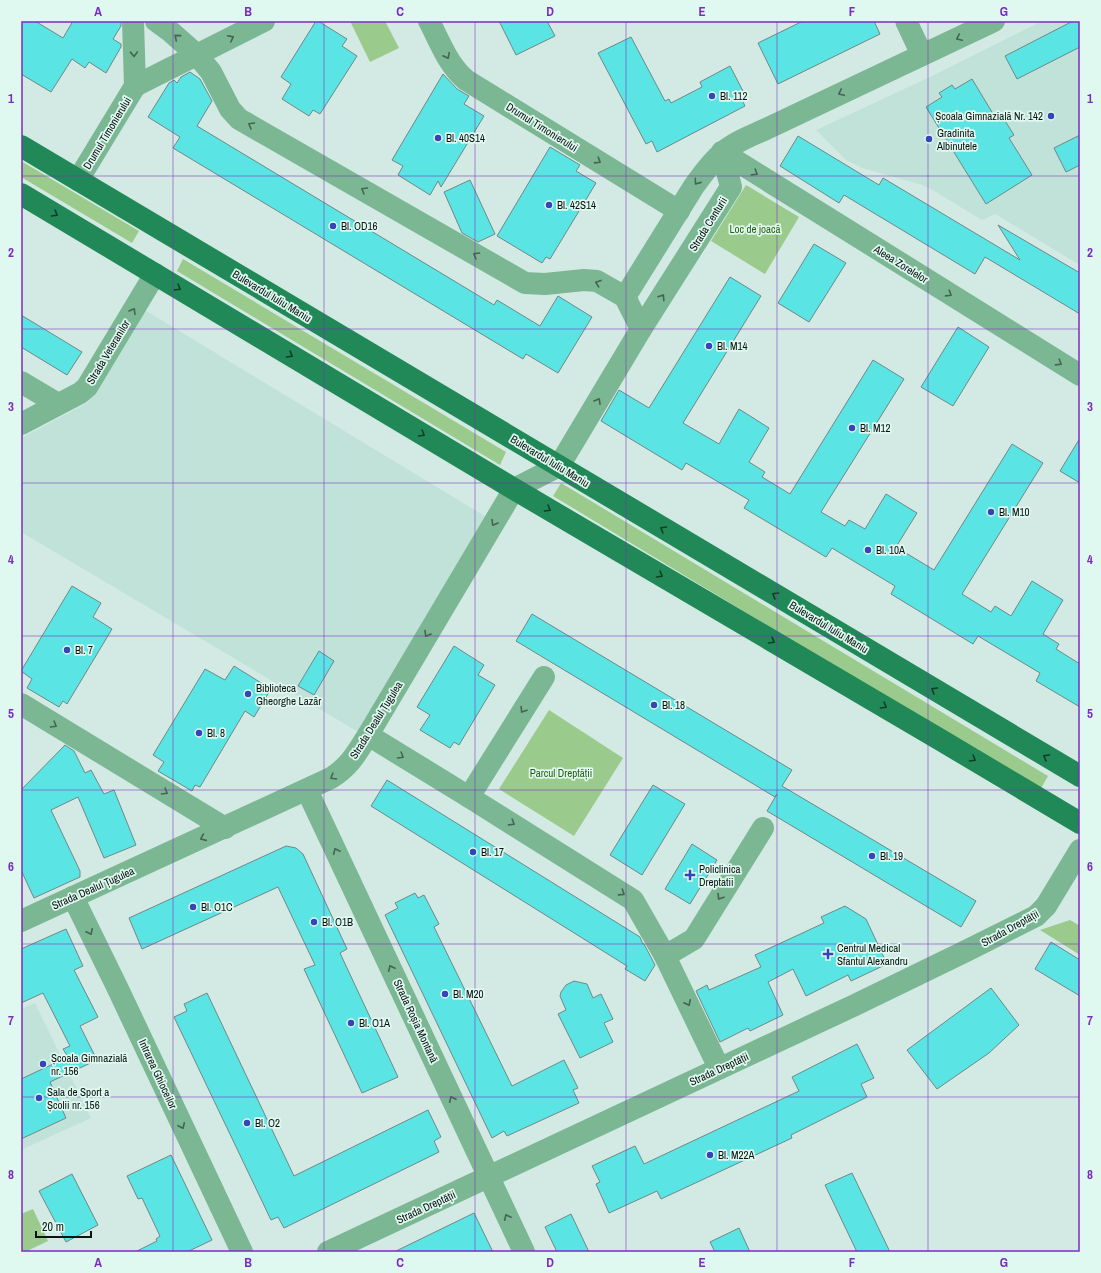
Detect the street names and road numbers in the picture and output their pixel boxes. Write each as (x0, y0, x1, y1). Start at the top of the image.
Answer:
street label: Drumul Timonierului (80, 94, 134, 172)
street label: Drumul Timonierului (504, 99, 580, 155)
street label: Strada Centurii (686, 194, 730, 254)
street label: Aleea Zorelelor (871, 241, 931, 286)
street label: Bulevardul Iuliu Maniu (230, 267, 314, 325)
street label: Strada Veteranilor (83, 317, 133, 387)
street label: Bulevardul Iuliu Maniu (508, 432, 592, 490)
street label: Bulevardul Iuliu Maniu (787, 598, 871, 656)
street label: Strada Dealul Țugulea (347, 679, 405, 761)
street label: Strada Dealul Țugulea (50, 864, 136, 912)
street label: Strada Dreptății (979, 906, 1041, 950)
street label: Strada Roșia Montană (391, 977, 441, 1065)
street label: Intrarea Ghioceilor (136, 1037, 180, 1111)
street label: Strada Dreptății (687, 1049, 751, 1089)
street label: Strada Dreptății (394, 1187, 458, 1227)

